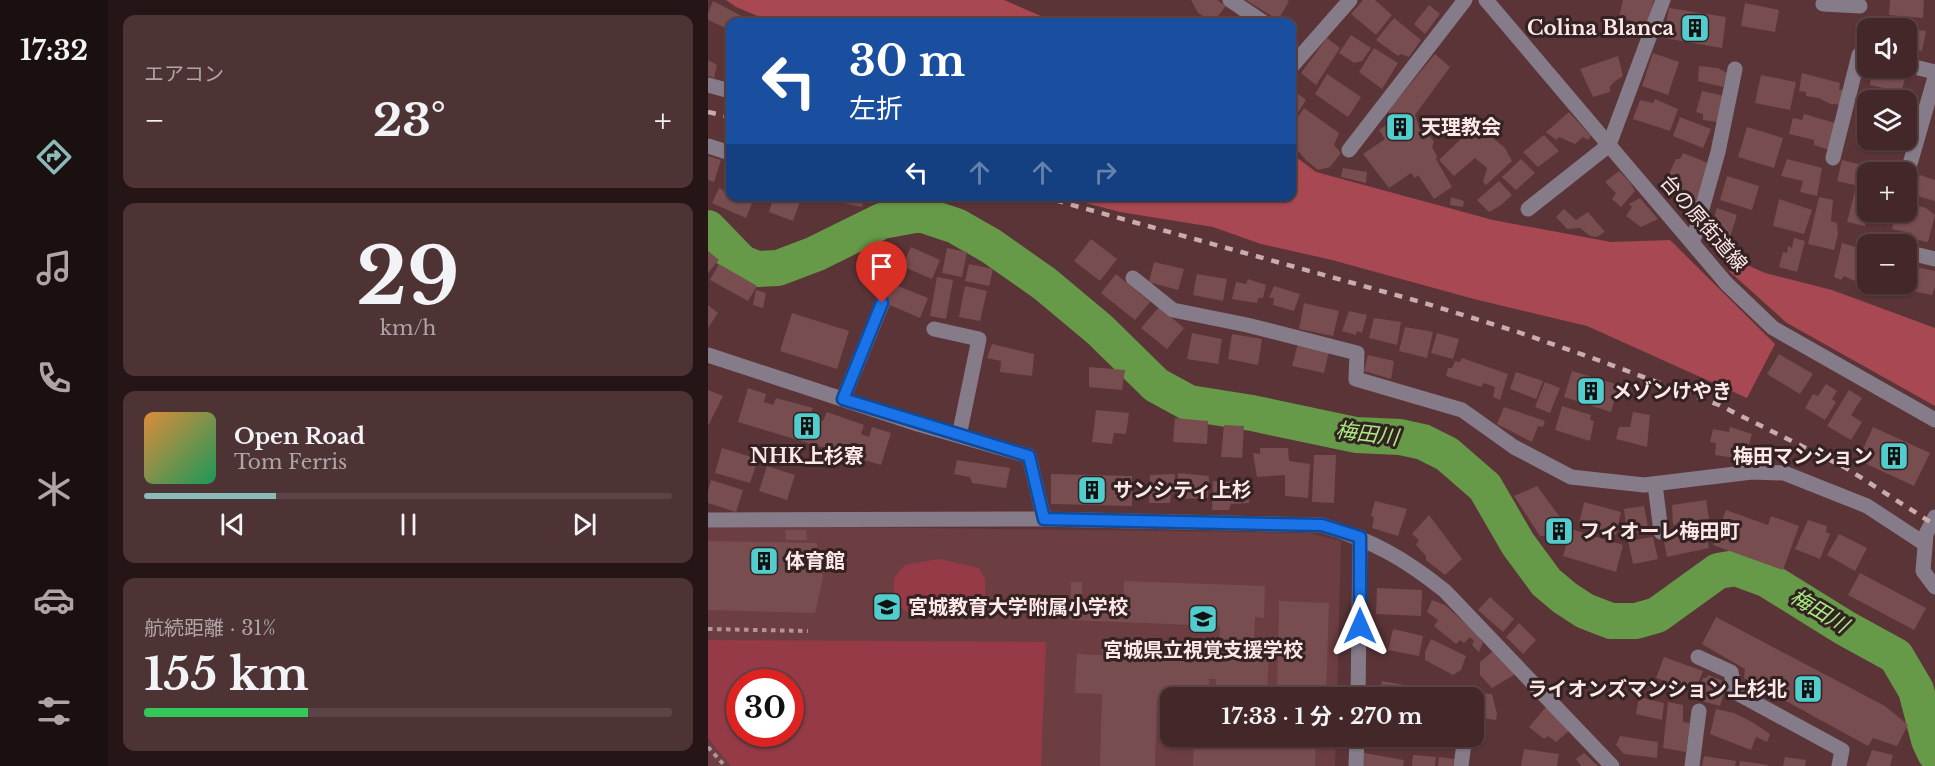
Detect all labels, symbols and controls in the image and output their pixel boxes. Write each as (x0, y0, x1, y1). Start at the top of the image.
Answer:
building icon: Colina Blanca (1679, 12, 1711, 44)
place label: Colina Blanca (1527, 16, 1675, 40)
map controls (1857, 18, 1917, 294)
button: sound (1857, 18, 1917, 78)
text: 17:32 (20, 34, 88, 67)
text: 30 m (849, 35, 965, 87)
icon: left (750, 42, 828, 120)
text: エアコン (144, 62, 224, 86)
button: layers (1857, 90, 1917, 150)
text: 23° (373, 92, 446, 148)
text: 左折 (849, 92, 903, 125)
text: − (144, 100, 165, 141)
text: + (654, 100, 672, 141)
building icon: 天理教会 (1384, 111, 1416, 143)
place label: 天理教会 (1421, 115, 1501, 139)
icon: directions (33, 136, 75, 178)
icon: left (900, 156, 933, 189)
icon: ahead (963, 156, 996, 189)
icon: ahead (1026, 156, 1059, 189)
icon: right (1089, 156, 1122, 189)
button: + (1857, 162, 1917, 222)
street label: 台の原街道線 (1656, 170, 1752, 276)
text: 29 (356, 228, 460, 325)
button: − (1857, 234, 1917, 294)
pin (856, 241, 907, 303)
icon: music (33, 247, 75, 289)
icon: arrive (865, 250, 898, 283)
text: km/h (380, 316, 436, 340)
icon: phone (33, 357, 75, 399)
building icon: メゾンけやき (1575, 375, 1607, 407)
place label: メゾンけやき (1612, 379, 1732, 403)
building icon: NHK上杉寮 (791, 410, 823, 442)
water label: 梅田川 (1334, 417, 1402, 451)
text: Open Road (234, 423, 365, 450)
building icon: 梅田マンション (1878, 440, 1910, 472)
place label: NHK上杉寮 (750, 444, 864, 468)
place label: 梅田マンション (1733, 444, 1873, 468)
text: Tom Ferris (234, 450, 347, 474)
icon: climate (33, 468, 75, 510)
building icon: サンシティ上杉 (1076, 474, 1108, 506)
place label: サンシティ上杉 (1113, 478, 1252, 502)
icon: previous (216, 508, 249, 541)
icon: pause (392, 508, 425, 541)
icon: next (568, 508, 601, 541)
building icon: フィオーレ梅田町 (1543, 515, 1575, 547)
place label: フィオーレ梅田町 (1580, 519, 1740, 543)
building icon: 体育館 (748, 545, 780, 577)
place label: 体育館 (785, 549, 845, 573)
icon: car (33, 579, 75, 621)
water label: 梅田川 (1785, 584, 1854, 639)
school or university icon: 宮城教育大学附属小学校 (871, 591, 903, 623)
position arrow (1328, 594, 1392, 658)
place label: 宮城教育大学附属小学校 (908, 595, 1128, 619)
school or university icon: 宮城県立視覚支援学校 (1187, 603, 1219, 635)
text: 航続距離 · 31% (144, 616, 276, 640)
place label: 宮城県立視覚支援学校 (1103, 638, 1303, 662)
text: 155 km (144, 646, 309, 702)
speed limit sign: 30 (726, 669, 804, 747)
building icon: ライオンズマンション上杉北 (1792, 673, 1824, 705)
place label: ライオンズマンション上杉北 (1527, 677, 1787, 701)
icon: filters (33, 690, 75, 732)
text: 17:33 · 1 分 · 270 m (1222, 703, 1422, 730)

